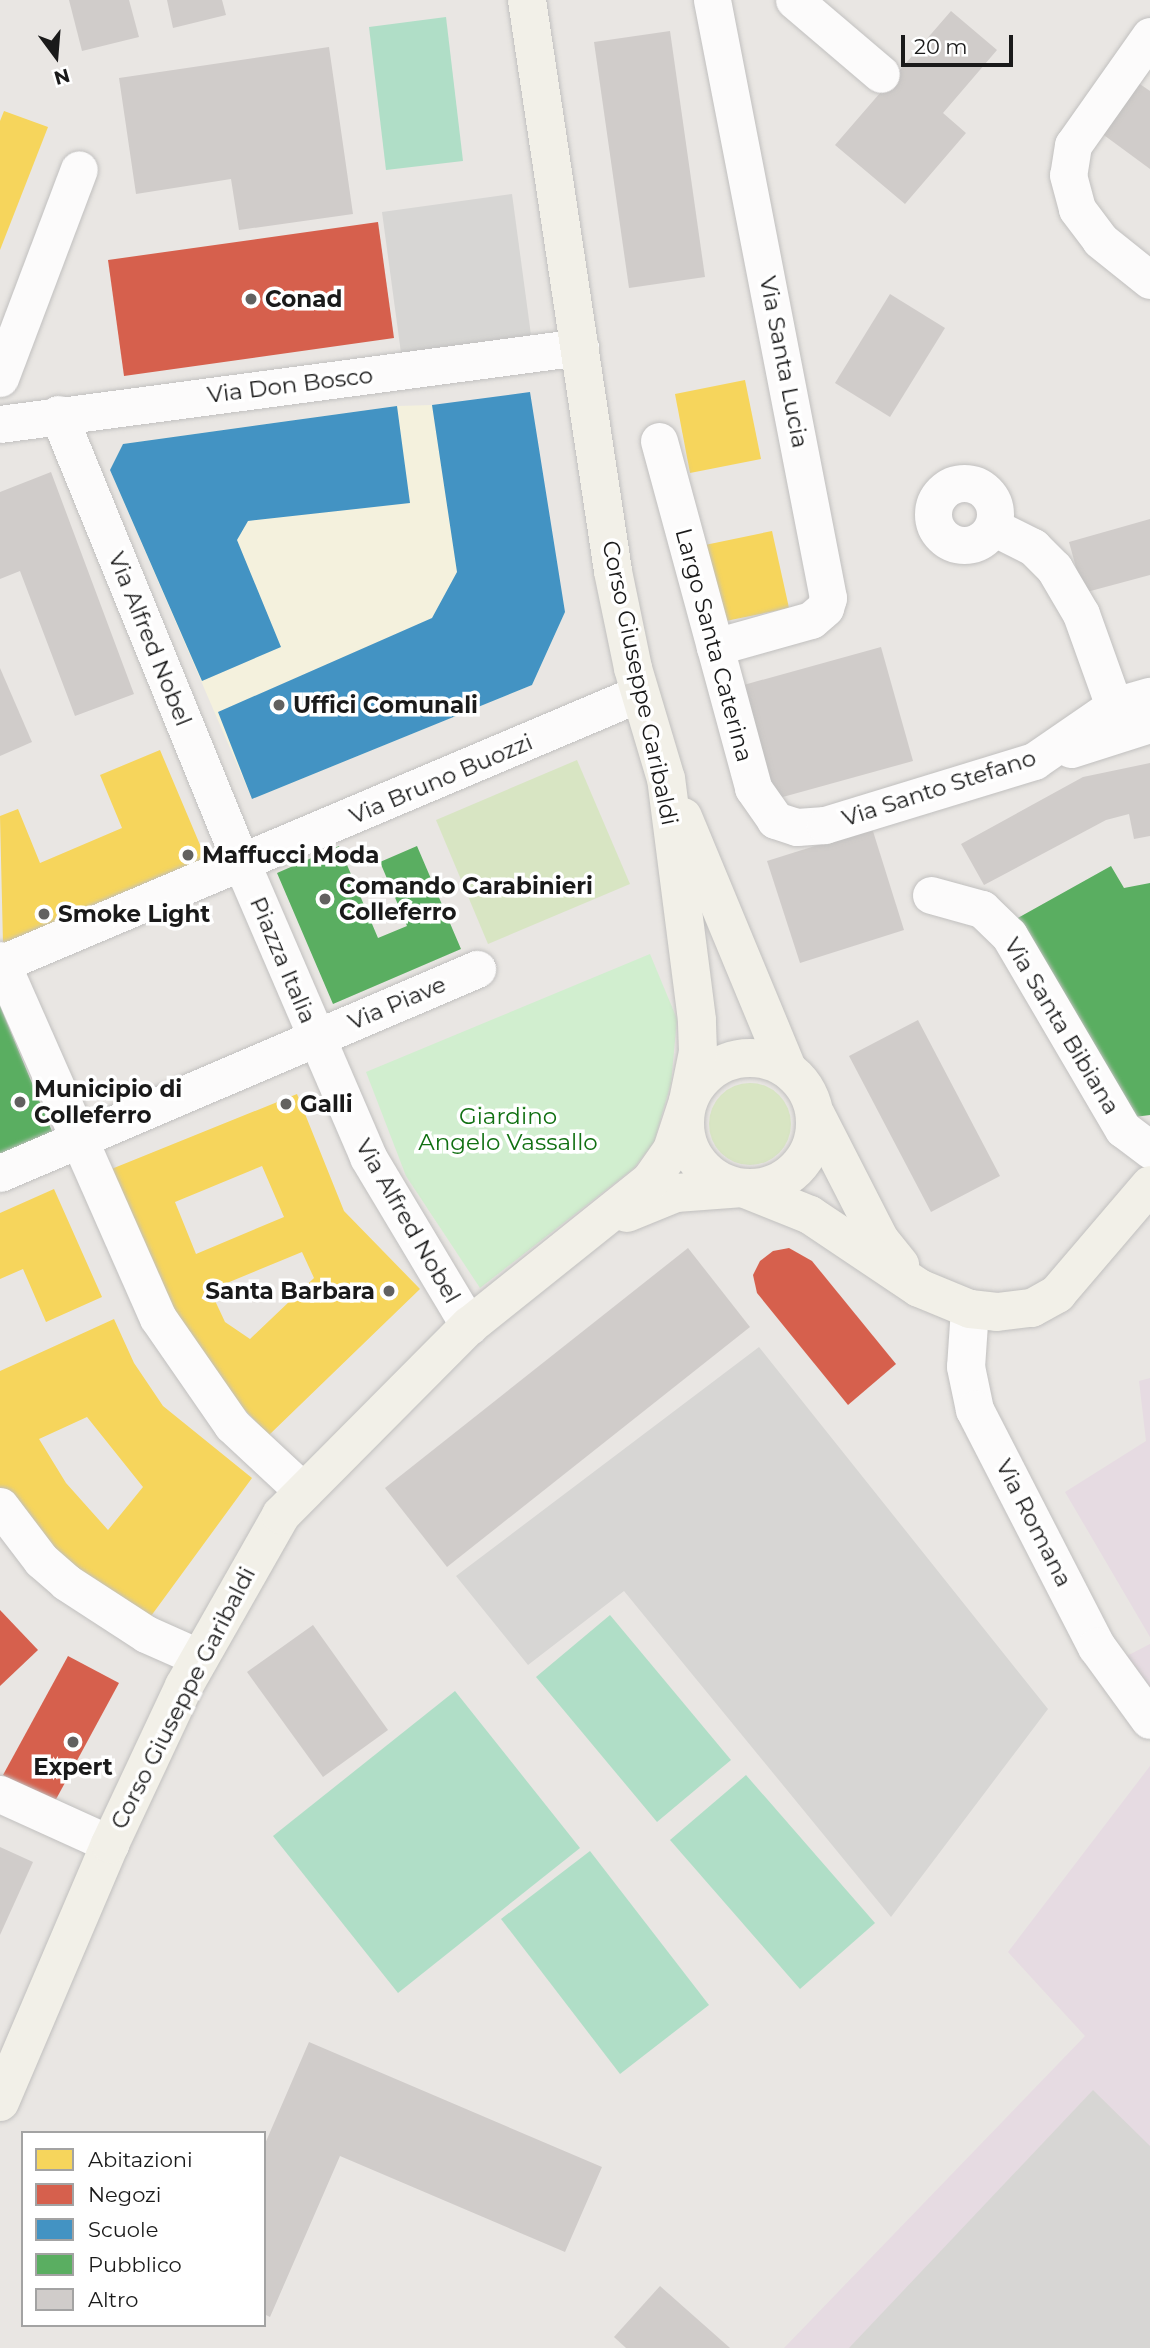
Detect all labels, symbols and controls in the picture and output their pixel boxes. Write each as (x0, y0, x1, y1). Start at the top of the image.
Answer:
north arrow (21, 21, 91, 91)
scale bar (905, 21, 1017, 65)
text: 20 m (914, 34, 968, 59)
text: N (51, 63, 72, 90)
street label: Via Santa Lucia (754, 274, 814, 450)
place label: Conad (265, 285, 342, 313)
marker: Conad (243, 291, 259, 307)
street label: Via Don Bosco (206, 361, 374, 409)
street label: Largo Santa Caterina (670, 525, 758, 765)
street label: Corso Giuseppe Garibaldi (596, 538, 684, 828)
street label: Via Alfred Nobel (103, 548, 197, 730)
place label: Uffici Comunali (293, 691, 478, 719)
marker: Uffici Comunali (271, 697, 287, 713)
street label: Via Bruno Buozzi (345, 728, 537, 830)
street label: Via Santo Stefano (839, 744, 1039, 832)
place label: Maffucci Moda (202, 841, 379, 869)
marker: Maffucci Moda (180, 847, 196, 863)
place label: Comando Carabinieri Colleferro (339, 872, 593, 926)
marker: Comando Carabinieri Colleferro (317, 891, 333, 907)
street label: Piazza Italia (244, 893, 322, 1027)
place label: Smoke Light (58, 900, 210, 928)
marker: Smoke Light (36, 906, 52, 922)
street label: Via Santa Bibiana (998, 933, 1126, 1119)
street label: Via Piave (344, 970, 450, 1036)
place label: Municipio di Colleferro (34, 1075, 182, 1129)
place label: Galli (300, 1090, 353, 1118)
marker: Municipio di Colleferro (12, 1094, 28, 1110)
marker: Galli (278, 1096, 294, 1112)
park label: Giardino Angelo Vassallo (418, 1102, 598, 1156)
street label: Via Alfred Nobel (350, 1134, 466, 1308)
place label: Santa Barbara (205, 1277, 375, 1305)
marker: Santa Barbara (381, 1283, 397, 1299)
street label: Via Romana (990, 1455, 1078, 1591)
street label: Corso Giuseppe Garibaldi (105, 1562, 261, 1834)
marker: Expert (65, 1734, 81, 1750)
place label: Expert (33, 1753, 113, 1781)
legend (21, 2131, 266, 2327)
text: Abitazioni (88, 2147, 193, 2172)
text: Negozi (88, 2182, 162, 2207)
text: Scuole (88, 2217, 158, 2242)
text: Pubblico (88, 2252, 182, 2277)
text: Altro (88, 2287, 138, 2312)

